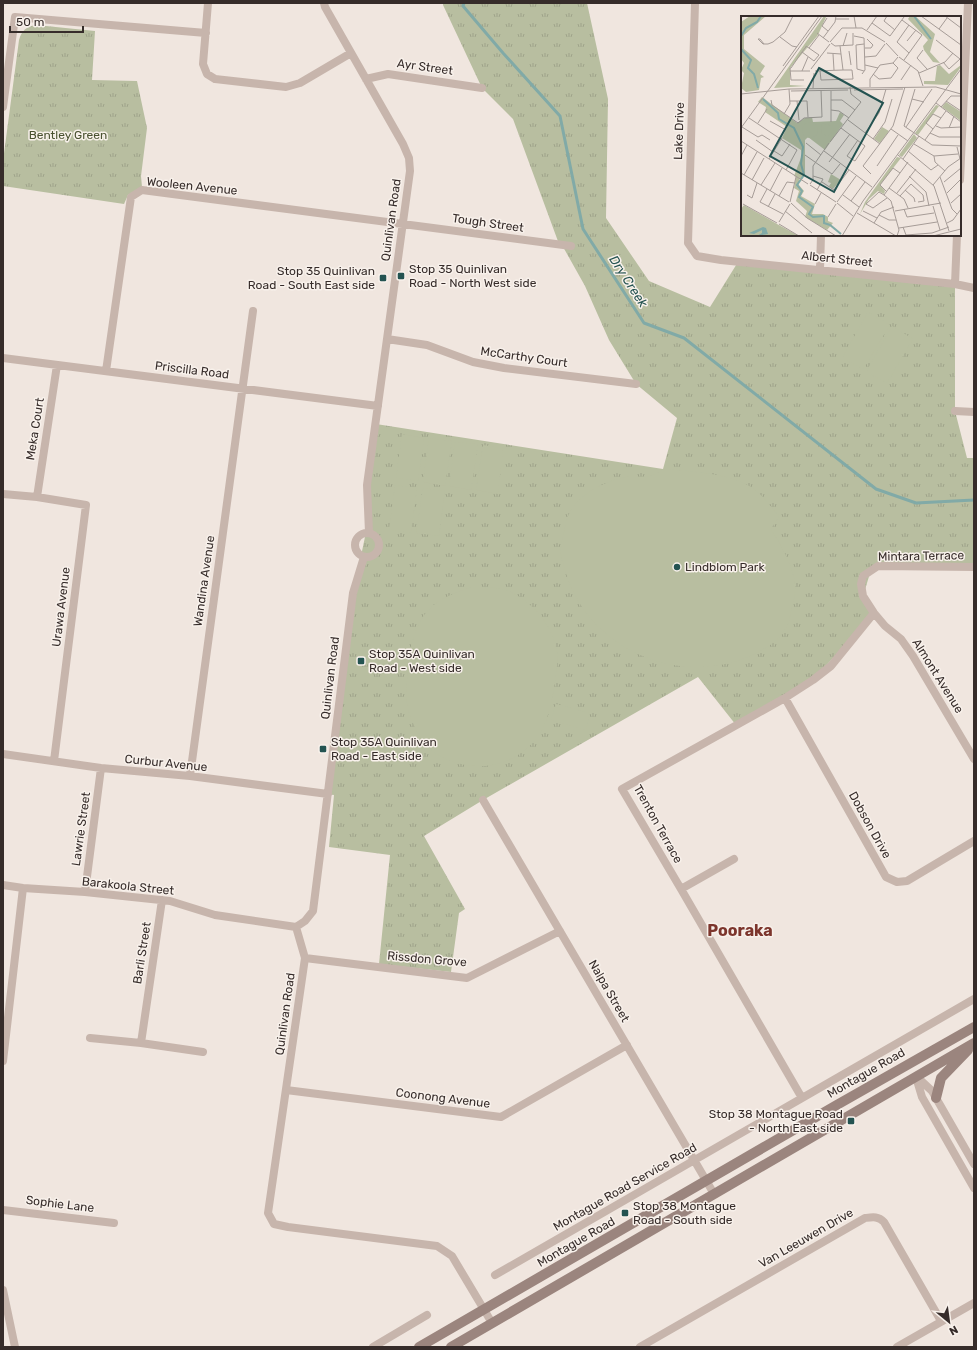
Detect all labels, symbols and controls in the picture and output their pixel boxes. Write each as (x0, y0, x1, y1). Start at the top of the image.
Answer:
scale bar (10, 8, 83, 34)
text: 50 m (16, 15, 44, 29)
inset map (741, 16, 961, 236)
street label: Ayr Street (396, 56, 454, 78)
street label: Lake Drive (671, 102, 687, 160)
park label: Bentley Green (29, 128, 107, 142)
street label: Wooleen Avenue (146, 174, 238, 198)
street label: Quinlivan Road (378, 178, 404, 262)
street label: Tough Street (451, 211, 525, 235)
street label: Albert Street (801, 248, 874, 270)
water label: Dry Creek (606, 253, 651, 310)
place label: Stop 35 Quinlivan Road - North West side (409, 262, 537, 290)
place label: Stop 35 Quinlivan Road - South East side (248, 264, 375, 292)
marker: Stop 35 Quinlivan Road - North West side (396, 271, 406, 281)
marker: Stop 35 Quinlivan Road - South East side (378, 273, 388, 283)
street label: McCarthy Court (480, 344, 569, 370)
street label: Priscilla Road (154, 359, 230, 381)
street label: Meka Court (23, 396, 47, 461)
street label: Wandina Avenue (191, 534, 217, 627)
street label: Mintara Terrace (878, 548, 964, 564)
place label: Lindblom Park (685, 560, 765, 574)
marker: Lindblom Park (672, 562, 682, 572)
street label: Urawa Avenue (49, 566, 73, 648)
street label: Quinlivan Road (318, 636, 342, 720)
street label: Almont Avenue (910, 636, 967, 716)
place label: Stop 35A Quinlivan Road - West side (369, 647, 475, 675)
marker: Stop 35A Quinlivan Road - West side (356, 656, 366, 666)
place label: Stop 35A Quinlivan Road - East side (331, 735, 437, 763)
marker: Stop 35A Quinlivan Road - East side (318, 744, 328, 754)
street label: Curbur Avenue (124, 752, 208, 774)
street label: Trenton Terrace (631, 782, 685, 866)
street label: Dobson Drive (846, 789, 894, 861)
street label: Lawrie Street (69, 791, 93, 867)
street label: Barakoola Street (81, 874, 175, 898)
street label: Barli Street (130, 921, 154, 985)
district label: Pooraka (707, 921, 773, 940)
street label: Rissdon Grove (387, 949, 468, 969)
street label: Nalpa Street (586, 957, 633, 1025)
street label: Quinlivan Road (272, 972, 298, 1056)
street label: Montague Road (825, 1045, 907, 1101)
street label: Coonong Avenue (395, 1085, 491, 1111)
place label: Stop 38 Montague Road - North East side (709, 1107, 843, 1135)
marker: Stop 38 Montague Road - North East side (846, 1116, 856, 1126)
street label: Montague Road Service Road (551, 1140, 699, 1234)
street label: Sophie Lane (25, 1193, 95, 1215)
place label: Stop 38 Montague Road - South side (633, 1199, 736, 1227)
street label: Van Leeuwen Drive (756, 1205, 856, 1271)
marker: Stop 38 Montague Road - South side (620, 1208, 630, 1218)
street label: Montague Road (535, 1214, 617, 1270)
north arrow (929, 1302, 969, 1342)
text: N (947, 1323, 960, 1338)

